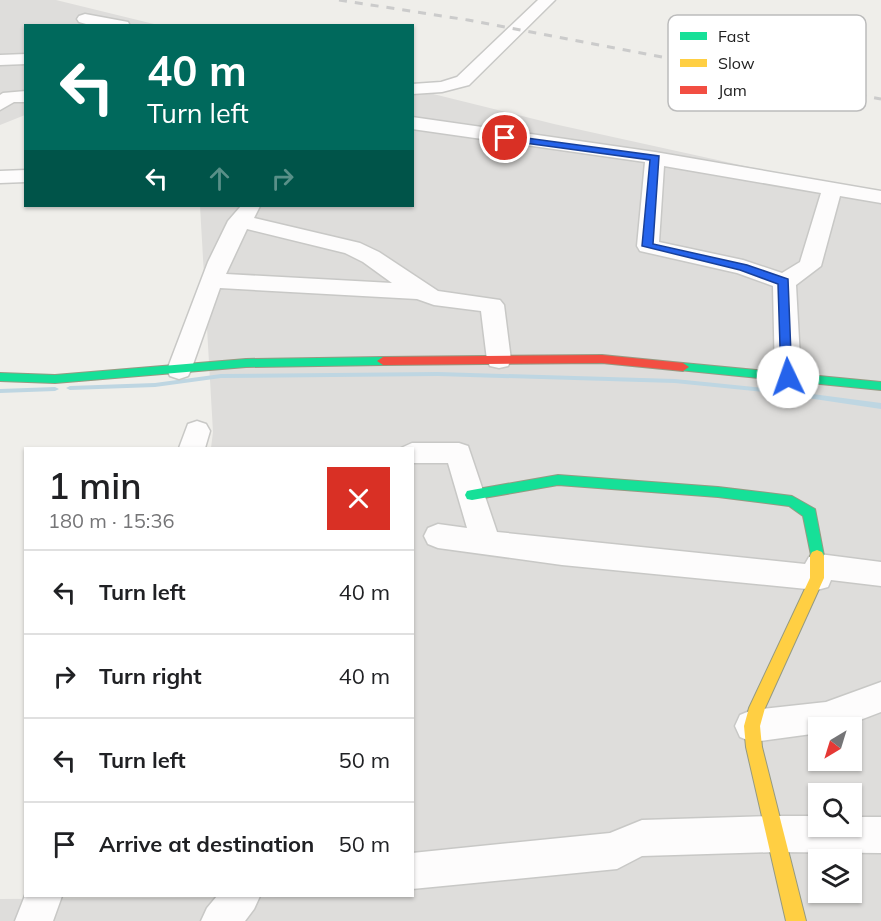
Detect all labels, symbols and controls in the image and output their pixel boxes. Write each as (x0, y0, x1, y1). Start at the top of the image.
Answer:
legend (668, 15, 866, 111)
text: Fast (718, 26, 750, 46)
text: 40 m (147, 44, 247, 97)
icon: left (48, 48, 126, 126)
text: Slow (718, 53, 755, 73)
text: Jam (718, 80, 747, 100)
text: Turn left (147, 96, 249, 130)
pin (479, 112, 530, 163)
icon: arrive (488, 121, 521, 154)
icon: left (140, 162, 173, 195)
icon: ahead (203, 162, 236, 195)
icon: right (266, 162, 299, 195)
position arrow (756, 345, 820, 409)
text: 1 min (48, 463, 142, 508)
button: close (327, 467, 390, 530)
text: 180 m · 15:36 (48, 508, 174, 533)
icon: left (48, 576, 81, 609)
text: Turn left (99, 578, 186, 606)
text: 40 m (339, 578, 390, 606)
icon: right (48, 660, 81, 693)
text: Turn right (99, 662, 202, 690)
text: 40 m (339, 662, 390, 690)
north arrow (808, 717, 862, 771)
map controls (808, 717, 862, 903)
icon: left (48, 744, 81, 777)
text: Turn left (99, 746, 186, 774)
text: 50 m (339, 746, 390, 774)
button: search (808, 783, 862, 837)
icon: arrive (48, 828, 81, 861)
text: Arrive at destination (99, 830, 314, 858)
text: 50 m (339, 830, 390, 858)
button: layers (808, 849, 862, 903)

